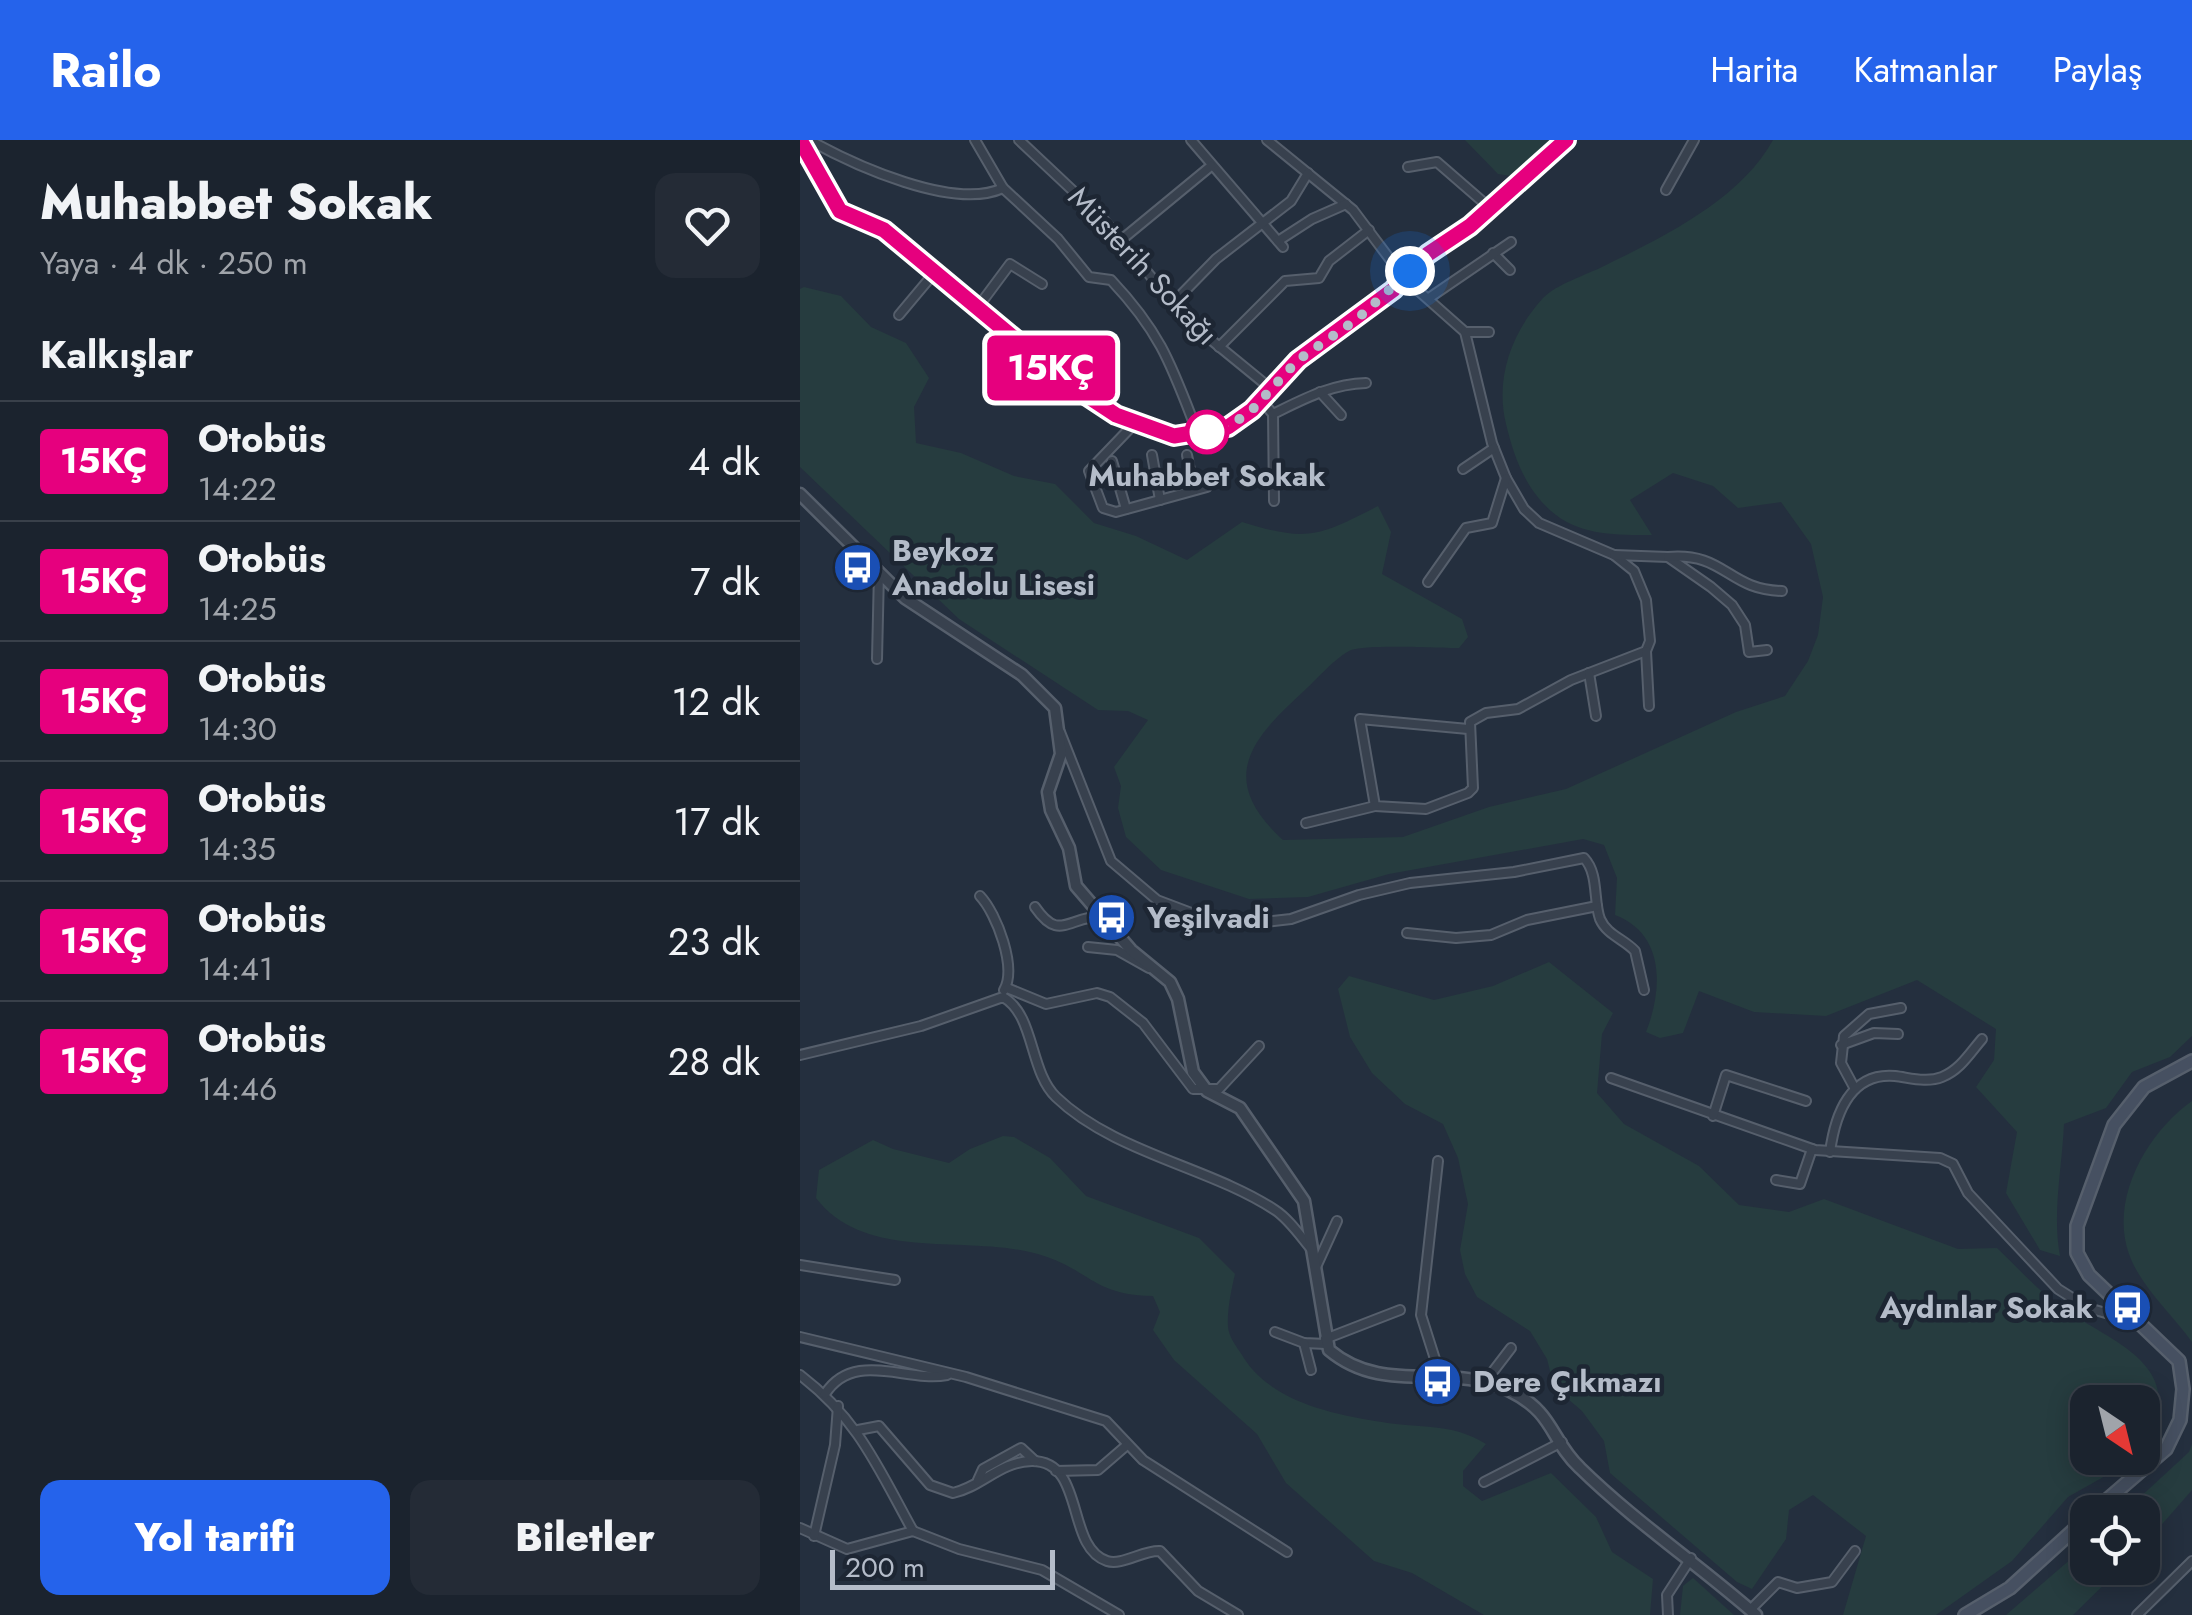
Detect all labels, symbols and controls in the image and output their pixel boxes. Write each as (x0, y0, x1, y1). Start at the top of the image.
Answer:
text: Railo (50, 36, 161, 105)
text: Harita (1710, 45, 1798, 95)
text: Katmanlar (1853, 45, 1998, 95)
text: Paylaş (2053, 45, 2142, 95)
text: Muhabbet Sokak (40, 168, 433, 237)
button: heart (655, 173, 760, 278)
street label: Müsterih Sokağı (1058, 177, 1228, 355)
text: Yaya · 4 dk · 250 m (40, 240, 308, 286)
your location (1385, 246, 1435, 296)
text: Kalkışlar (40, 327, 193, 382)
line badge: 15KÇ (981, 336, 1121, 400)
text: 15KÇ (1007, 343, 1095, 393)
text: Otobüs (198, 411, 326, 466)
marker: Muhabbet Sokak (1186, 411, 1228, 453)
text: 4 dk (688, 434, 760, 489)
text: 15KÇ (60, 436, 148, 486)
place label: Muhabbet Sokak (1088, 454, 1326, 497)
text: 14:22 (198, 466, 277, 512)
place label: Beykoz Anadolu Lisesi (891, 529, 1095, 606)
text: Otobüs (198, 531, 326, 586)
bus stop icon: Beykoz Anadolu Lisesi (831, 542, 883, 594)
text: 7 dk (690, 554, 760, 609)
text: 15KÇ (60, 556, 148, 606)
text: 14:25 (198, 586, 277, 632)
text: Otobüs (198, 651, 326, 706)
text: 12 dk (671, 674, 760, 729)
text: 15KÇ (60, 676, 148, 726)
text: 14:30 (198, 706, 277, 752)
text: Otobüs (198, 771, 326, 826)
text: 17 dk (673, 794, 760, 849)
text: 15KÇ (60, 796, 148, 846)
text: 14:35 (198, 826, 276, 872)
text: Otobüs (198, 891, 326, 946)
bus stop icon: Yeşilvadi (1086, 892, 1138, 944)
place label: Yeşilvadi (1146, 896, 1270, 939)
text: 23 dk (668, 914, 760, 969)
text: 15KÇ (60, 916, 148, 966)
text: 14:41 (198, 946, 273, 992)
text: Otobüs (198, 1011, 326, 1066)
text: 28 dk (668, 1034, 760, 1089)
text: 15KÇ (60, 1036, 148, 1086)
text: 14:46 (198, 1066, 277, 1112)
bus stop icon: Aydınlar Sokak (2102, 1282, 2154, 1334)
place label: Aydınlar Sokak (1879, 1286, 2094, 1329)
bus stop icon: Dere Çıkmazı (1412, 1356, 1464, 1408)
place label: Dere Çıkmazı (1473, 1360, 1662, 1403)
north arrow (2070, 1385, 2160, 1475)
map controls (2070, 1385, 2160, 1585)
button: Yol tarifi (40, 1480, 390, 1595)
button: Biletler (410, 1480, 760, 1595)
button: locate (2070, 1495, 2160, 1585)
scale bar (830, 1545, 1055, 1590)
text: 200 m (845, 1547, 925, 1588)

